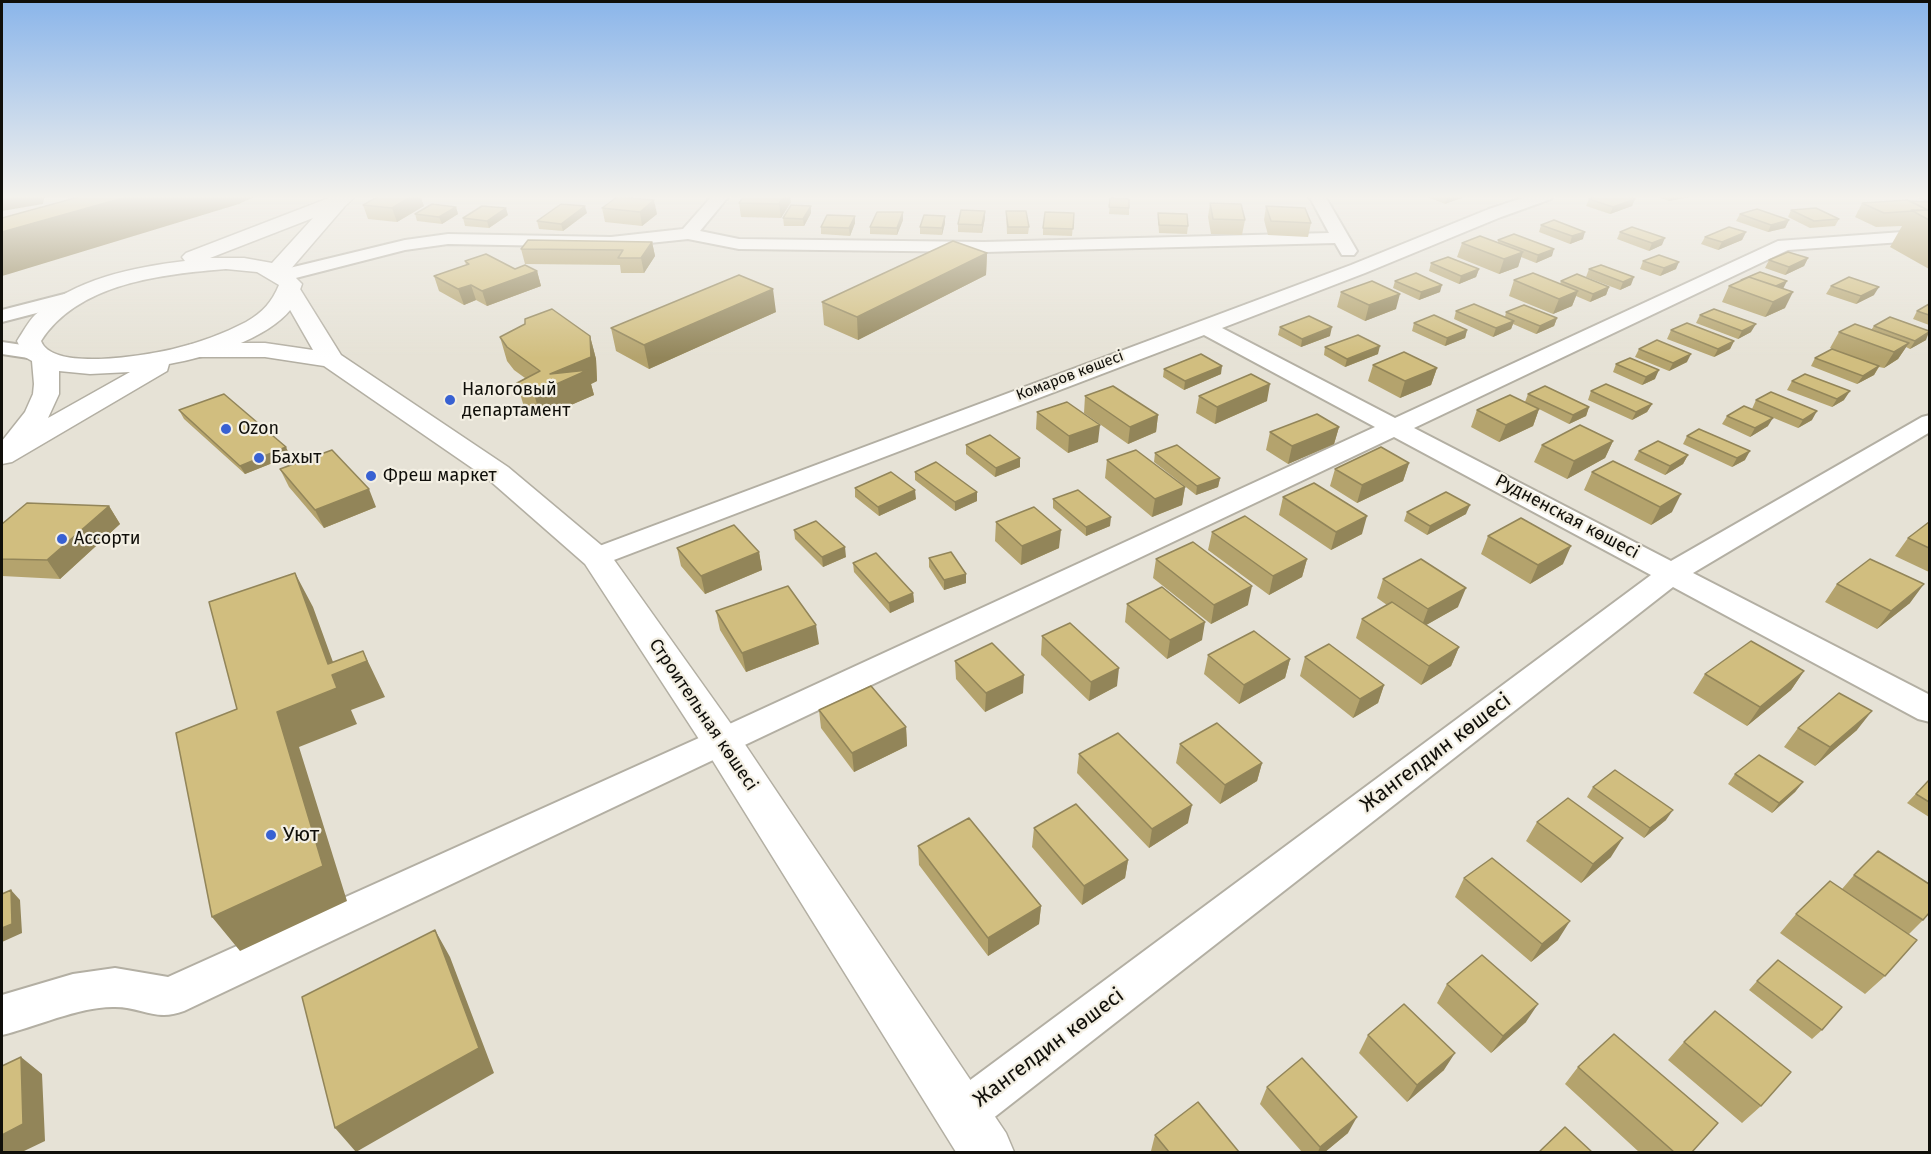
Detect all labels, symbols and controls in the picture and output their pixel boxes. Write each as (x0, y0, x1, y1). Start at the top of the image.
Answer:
street label: Комаров көшесі (1014, 347, 1126, 405)
place label: Налоговый департамент (462, 379, 570, 422)
marker: Налоговый департамент (443, 393, 457, 407)
place label: Ozon (238, 418, 279, 440)
marker: Ozon (219, 422, 233, 436)
place label: Бахыт (271, 447, 321, 469)
marker: Бахыт (252, 451, 266, 465)
place label: Фреш маркет (383, 465, 497, 487)
marker: Фреш маркет (364, 469, 378, 483)
street label: Рудненская көшесі (1491, 470, 1643, 564)
place label: Ассорти (74, 528, 140, 550)
marker: Ассорти (55, 532, 69, 546)
street label: Строительная көшесі (644, 635, 762, 795)
street label: Жангелдин көшесі (1356, 688, 1516, 818)
place label: Уют (283, 822, 319, 848)
marker: Уют (264, 828, 278, 842)
street label: Жангелдин көшесі (969, 983, 1129, 1113)

